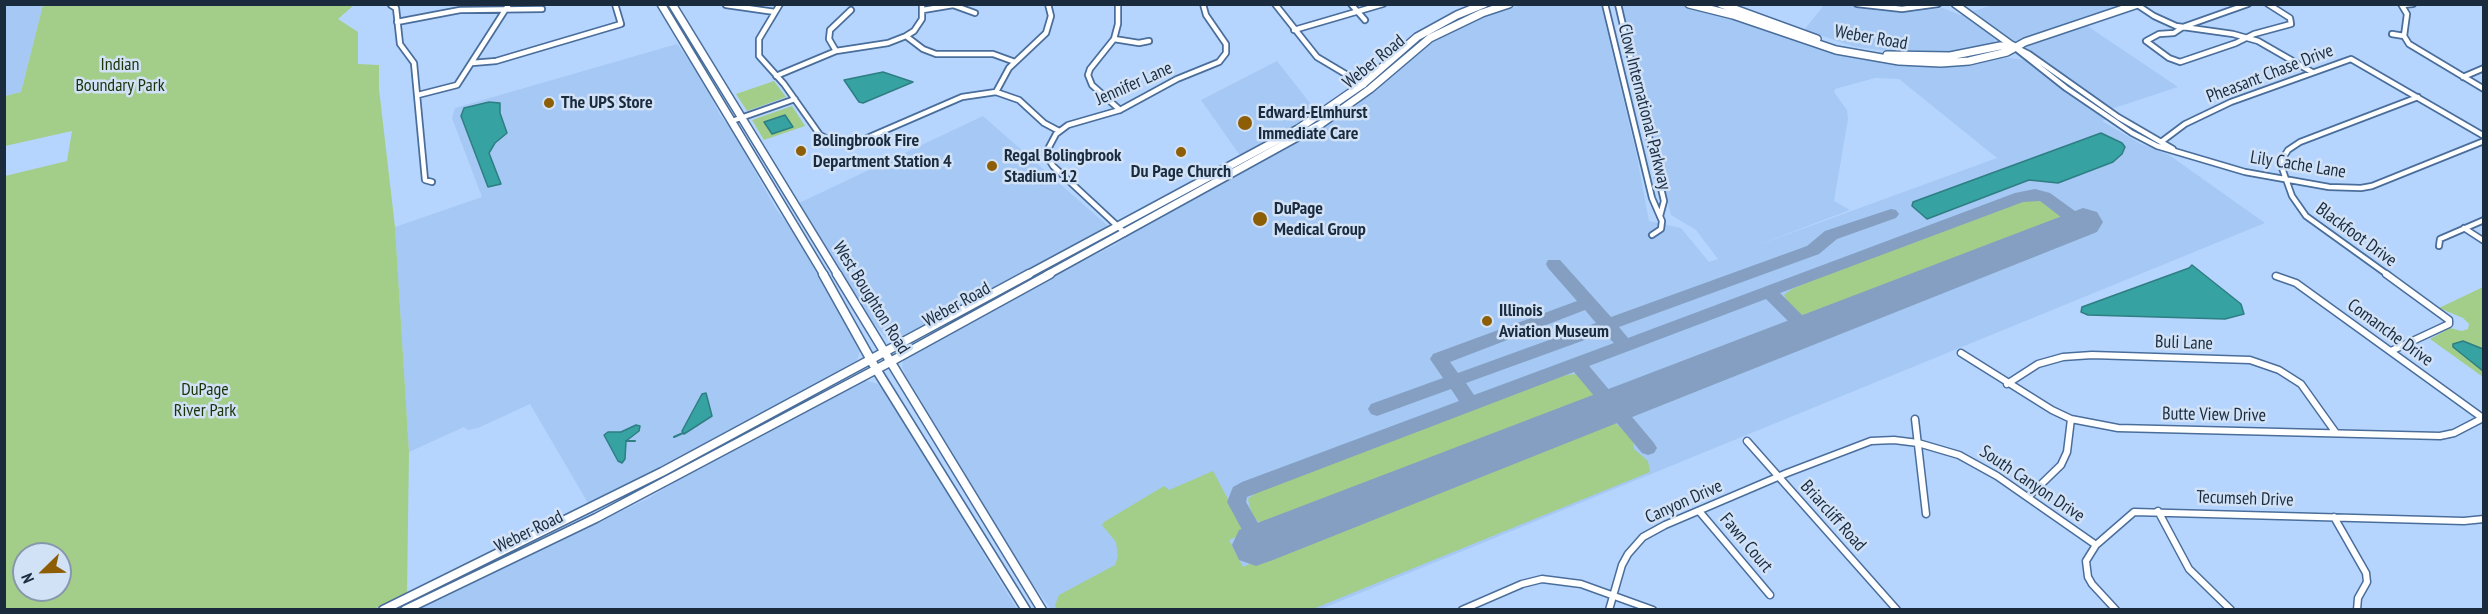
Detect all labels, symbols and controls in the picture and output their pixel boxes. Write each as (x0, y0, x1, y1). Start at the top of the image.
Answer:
street label: Weber Road (1833, 21, 1909, 55)
street label: Clow International Parkway (1613, 22, 1675, 192)
street label: Weber Road (1339, 30, 1409, 94)
street label: Pheasant Chase Drive (2204, 40, 2336, 108)
park label: Indian Boundary Park (75, 54, 165, 97)
street label: Jennifer Lane (1092, 57, 1176, 111)
place label: The UPS Store (561, 92, 653, 114)
marker: The UPS Store (542, 96, 556, 110)
place label: Edward-Elmhurst Immediate Care (1258, 102, 1368, 144)
marker: Edward-Elmhurst Immediate Care (1236, 114, 1254, 132)
place label: Bolingbrook Fire Department Station 4 (813, 130, 952, 172)
marker: Bolingbrook Fire Department Station 4 (794, 144, 808, 158)
place label: Regal Bolingbrook Stadium 12 (1004, 145, 1122, 188)
marker: Du Page Church (1174, 145, 1188, 159)
street label: Lily Cache Lane (2249, 147, 2347, 183)
marker: Regal Bolingbrook Stadium 12 (985, 159, 999, 173)
place label: Du Page Church (1131, 161, 1231, 183)
place label: DuPage Medical Group (1274, 198, 1366, 240)
street label: Blackfoot Drive (2311, 198, 2401, 272)
marker: DuPage Medical Group (1251, 210, 1269, 228)
street label: West Boughton Road (828, 238, 914, 358)
street label: Weber Road (920, 278, 994, 332)
street label: Comanche Drive (2343, 295, 2437, 371)
place label: Illinois Aviation Museum (1499, 300, 1609, 342)
marker: Illinois Aviation Museum (1480, 314, 1494, 328)
street label: Buli Lane (2155, 331, 2213, 355)
park label: DuPage River Park (174, 379, 236, 422)
street label: Butte View Drive (2162, 403, 2266, 427)
street label: South Canyon Drive (1975, 441, 2089, 527)
street label: Canyon Drive (1642, 475, 1726, 529)
street label: Briarcliff Road (1796, 476, 1870, 556)
street label: Tecumseh Drive (2196, 487, 2294, 511)
street label: Weber Road (491, 506, 567, 558)
street label: Fawn Court (1715, 509, 1777, 577)
north arrow (12, 542, 72, 602)
text: N (16, 570, 38, 586)

